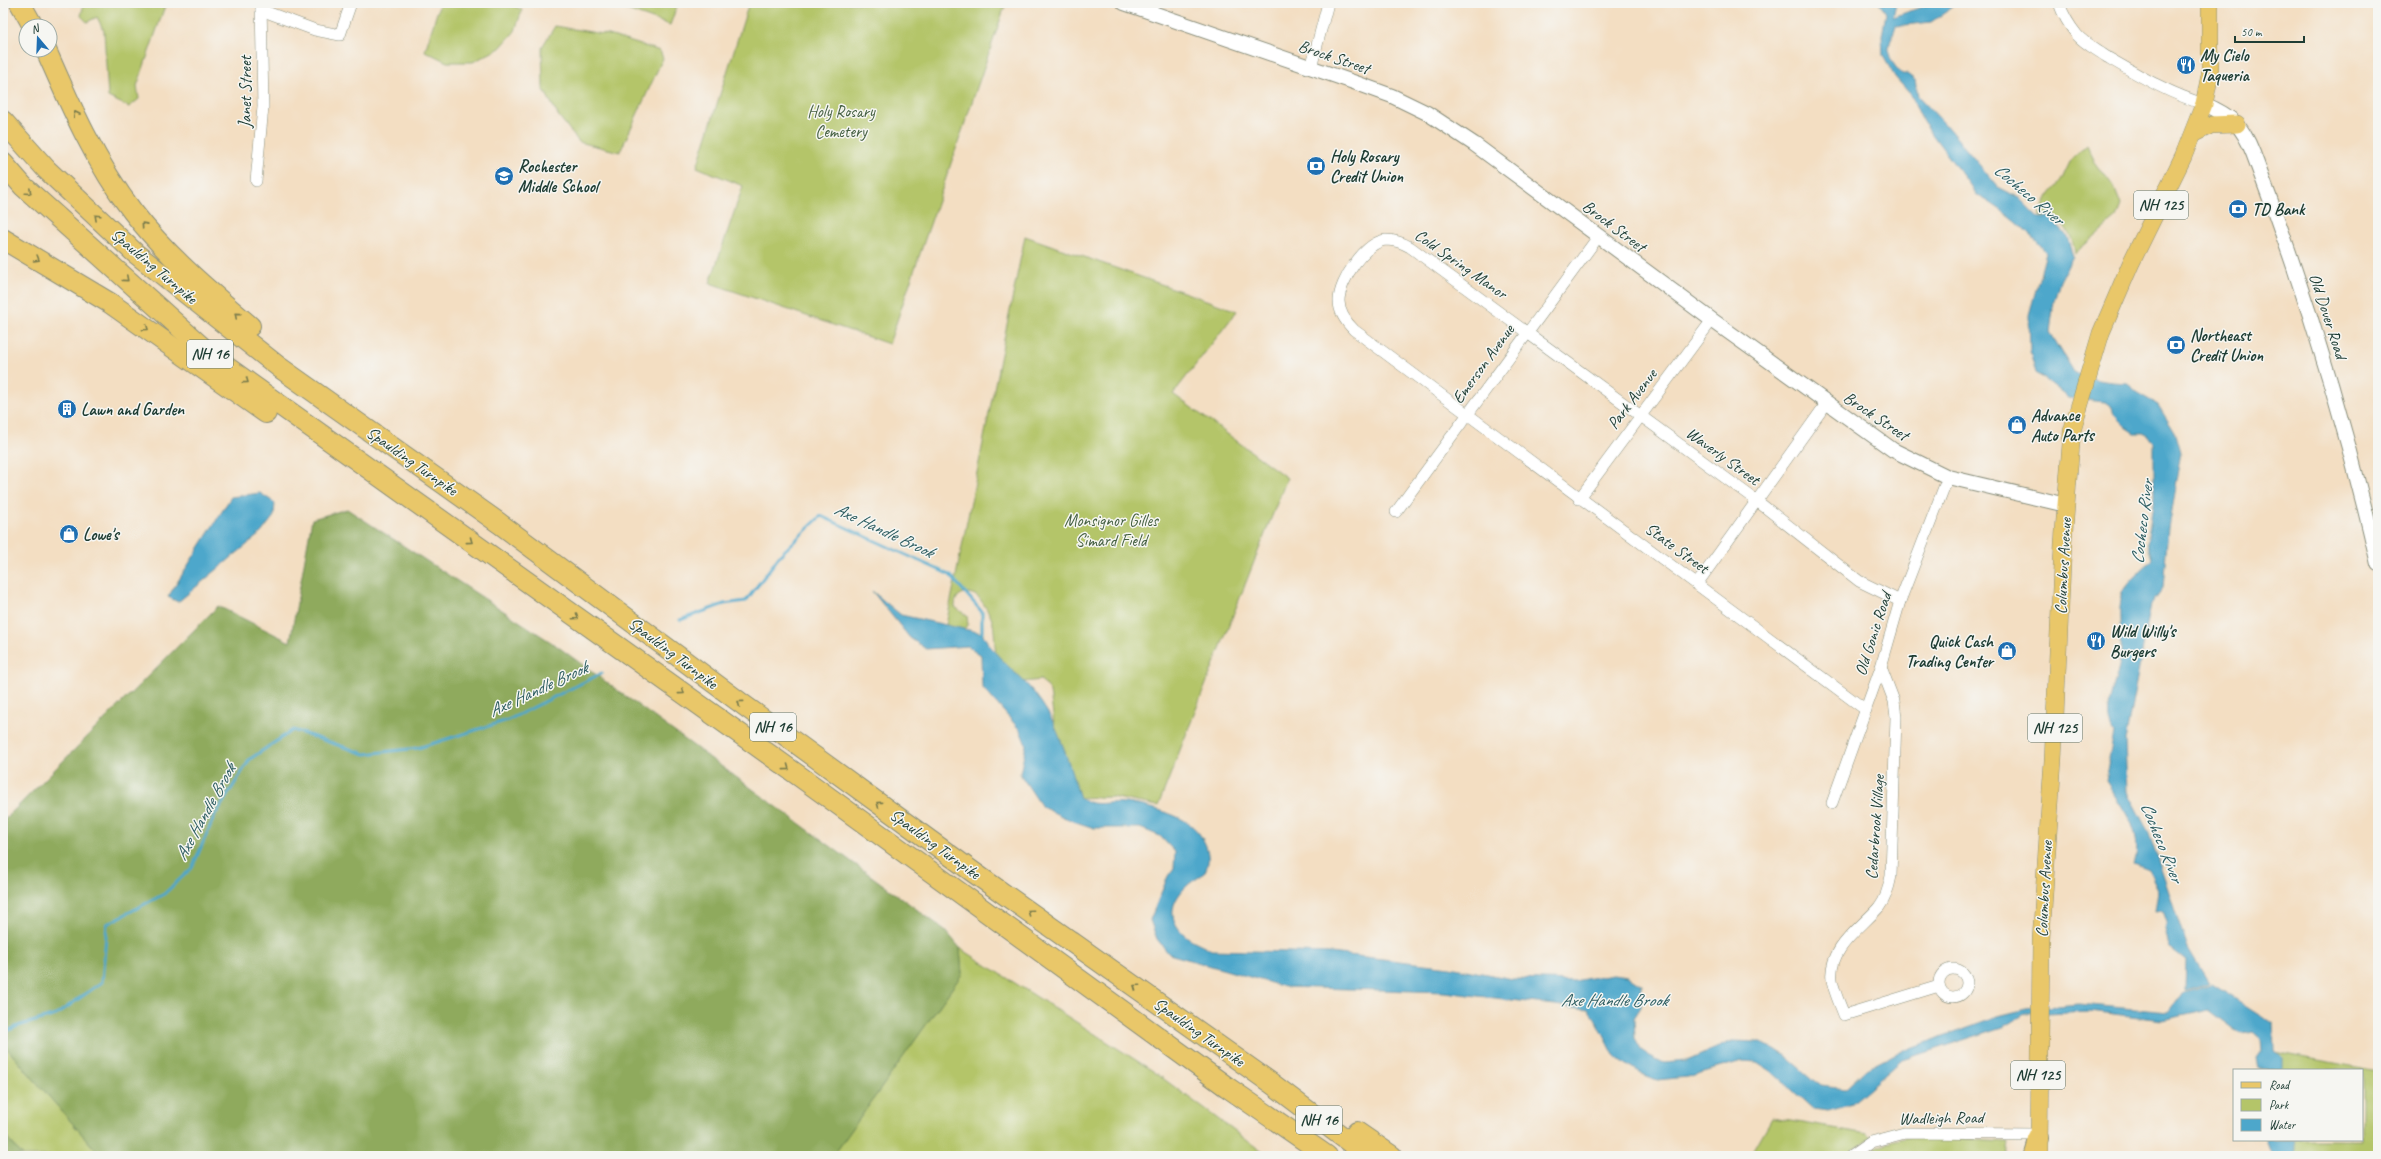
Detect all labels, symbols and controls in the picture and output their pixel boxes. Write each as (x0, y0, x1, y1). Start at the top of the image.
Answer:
north arrow (18, 18, 58, 58)
scale bar (2235, 18, 2304, 44)
text: N (29, 20, 42, 36)
text: 50 m (2241, 24, 2263, 40)
street label: Brock Street (1296, 35, 1375, 80)
place label: My Cielo Taqueria (2200, 45, 2251, 86)
street label: Janet Street (235, 54, 256, 129)
restaurant icon: My Cielo Taqueria (2175, 54, 2197, 76)
park label: Holy Rosary Cemetery (807, 101, 876, 142)
one-way arrow (73, 111, 81, 119)
place label: Holy Rosary Credit Union (1330, 146, 1404, 187)
bank icon: Holy Rosary Credit Union (1305, 155, 1327, 177)
place label: Rochester Middle School (518, 156, 601, 197)
water label: Cocheco River (1990, 159, 2070, 231)
school or university icon: Rochester Middle School (493, 165, 515, 187)
one-way arrow (24, 187, 32, 195)
road number: NH 125 (2134, 191, 2188, 219)
street label: Brock Street (1578, 195, 1652, 258)
bank icon: TD Bank (2227, 198, 2249, 220)
place label: TD Bank (2252, 199, 2306, 220)
one-way arrow (94, 215, 102, 222)
one-way arrow (142, 222, 149, 229)
street label: Spaulding Turnpike (106, 224, 203, 309)
street label: Cold Spring Manor (1411, 224, 1513, 305)
one-way arrow (33, 254, 40, 261)
street label: Old Dover Road (2304, 271, 2353, 364)
one-way arrow (121, 275, 128, 282)
one-way arrow (234, 313, 242, 320)
street label: Emerson Avenue (1447, 319, 1520, 408)
one-way arrow (142, 323, 149, 330)
place label: Northeast Credit Union (2190, 325, 2264, 366)
bank icon: Northeast Credit Union (2165, 334, 2187, 356)
road number: NH 16 (187, 340, 233, 368)
street label: Park Avenue (1602, 363, 1662, 433)
one-way arrow (242, 376, 249, 383)
street label: Brock Street (1839, 387, 1914, 447)
building icon: Lawn and Garden (56, 398, 78, 420)
place label: Lawn and Garden (81, 399, 185, 420)
place label: Advance Auto Parts (2031, 405, 2096, 446)
shop icon: Advance Auto Parts (2006, 414, 2028, 436)
street label: Spaulding Turnpike (362, 422, 463, 501)
street label: Waverly Street (1682, 422, 1766, 491)
water label: Cocheco River (2126, 476, 2158, 565)
water label: Axe Handle Brook (831, 498, 940, 564)
park label: Monsignor Gilles Simard Field (1064, 510, 1159, 551)
street label: Columbus Avenue (2050, 516, 2076, 615)
street label: State Street (1641, 518, 1715, 580)
shop icon: Lowe's (58, 523, 80, 545)
place label: Lowe's (83, 524, 121, 545)
one-way arrow (465, 537, 472, 544)
street label: Old Gonic Road (1850, 587, 1897, 678)
one-way arrow (571, 612, 578, 619)
street label: Spaulding Turnpike (624, 613, 723, 694)
place label: Wild Willy's Burgers (2110, 621, 2177, 662)
restaurant icon: Wild Willy's Burgers (2085, 630, 2107, 652)
place label: Quick Cash Trading Center (1906, 631, 1995, 672)
shop icon: Quick Cash Trading Center (1996, 640, 2018, 662)
water label: Axe Handle Brook (485, 655, 594, 721)
one-way arrow (677, 687, 684, 694)
one-way arrow (737, 700, 744, 707)
road number: NH 16 (750, 713, 796, 741)
road number: NH 125 (2028, 714, 2082, 742)
water label: Axe Handle Brook (170, 757, 242, 864)
one-way arrow (783, 763, 790, 770)
street label: Cedarbrook Village (1861, 773, 1889, 880)
water label: Cocheco River (2136, 799, 2189, 887)
one-way arrow (876, 801, 883, 809)
street label: Spaulding Turnpike (886, 804, 985, 885)
street label: Columbus Avenue (2031, 839, 2057, 938)
one-way arrow (1027, 909, 1034, 917)
one-way arrow (1134, 985, 1141, 992)
water label: Axe Handle Brook (1561, 989, 1671, 1011)
street label: Spaulding Turnpike (1149, 993, 1250, 1072)
road number: NH 125 (2011, 1061, 2065, 1089)
legend (2233, 1069, 2363, 1141)
text: Road (2269, 1077, 2291, 1093)
text: Park (2269, 1097, 2290, 1113)
road number: NH 16 (1296, 1106, 1342, 1134)
street label: Wadleigh Road (1899, 1107, 1987, 1129)
text: Water (2269, 1117, 2297, 1133)

